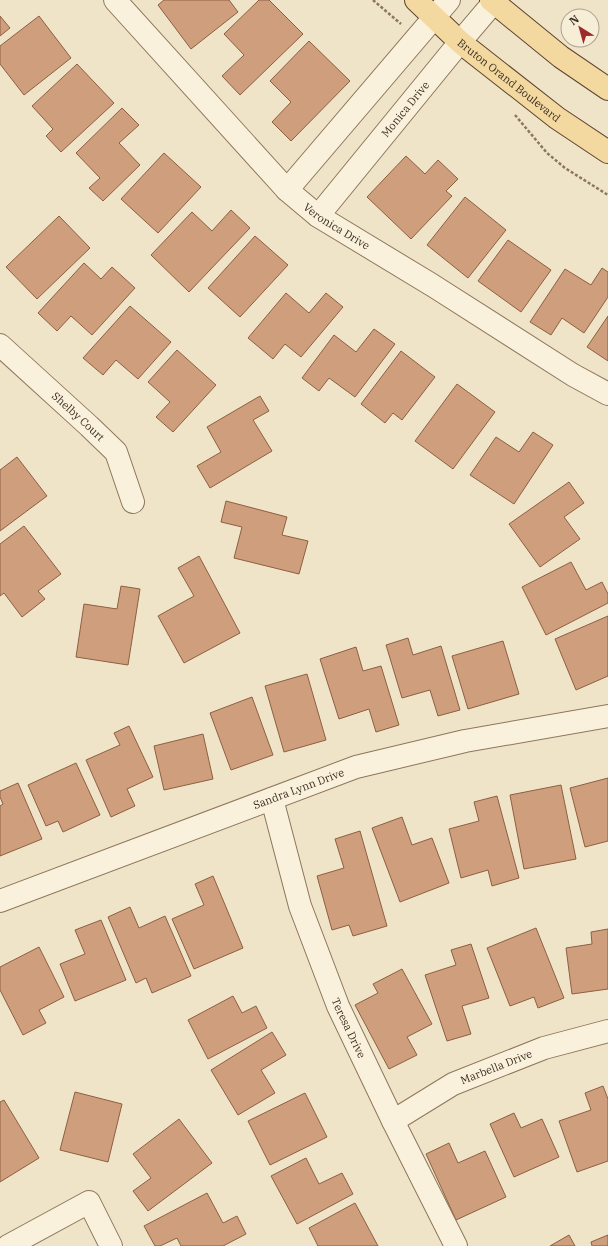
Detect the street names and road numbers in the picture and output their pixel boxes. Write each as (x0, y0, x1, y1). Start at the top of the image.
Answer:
street label: Bruton Orand Boulevard (455, 36, 563, 125)
street label: Monica Drive (378, 78, 432, 140)
street label: Veronica Drive (301, 200, 372, 253)
street label: Shelby Court (49, 389, 108, 444)
street label: Sandra Lynn Drive (251, 765, 346, 812)
street label: Teresa Drive (329, 996, 369, 1061)
street label: Marbella Drive (458, 1046, 534, 1087)

